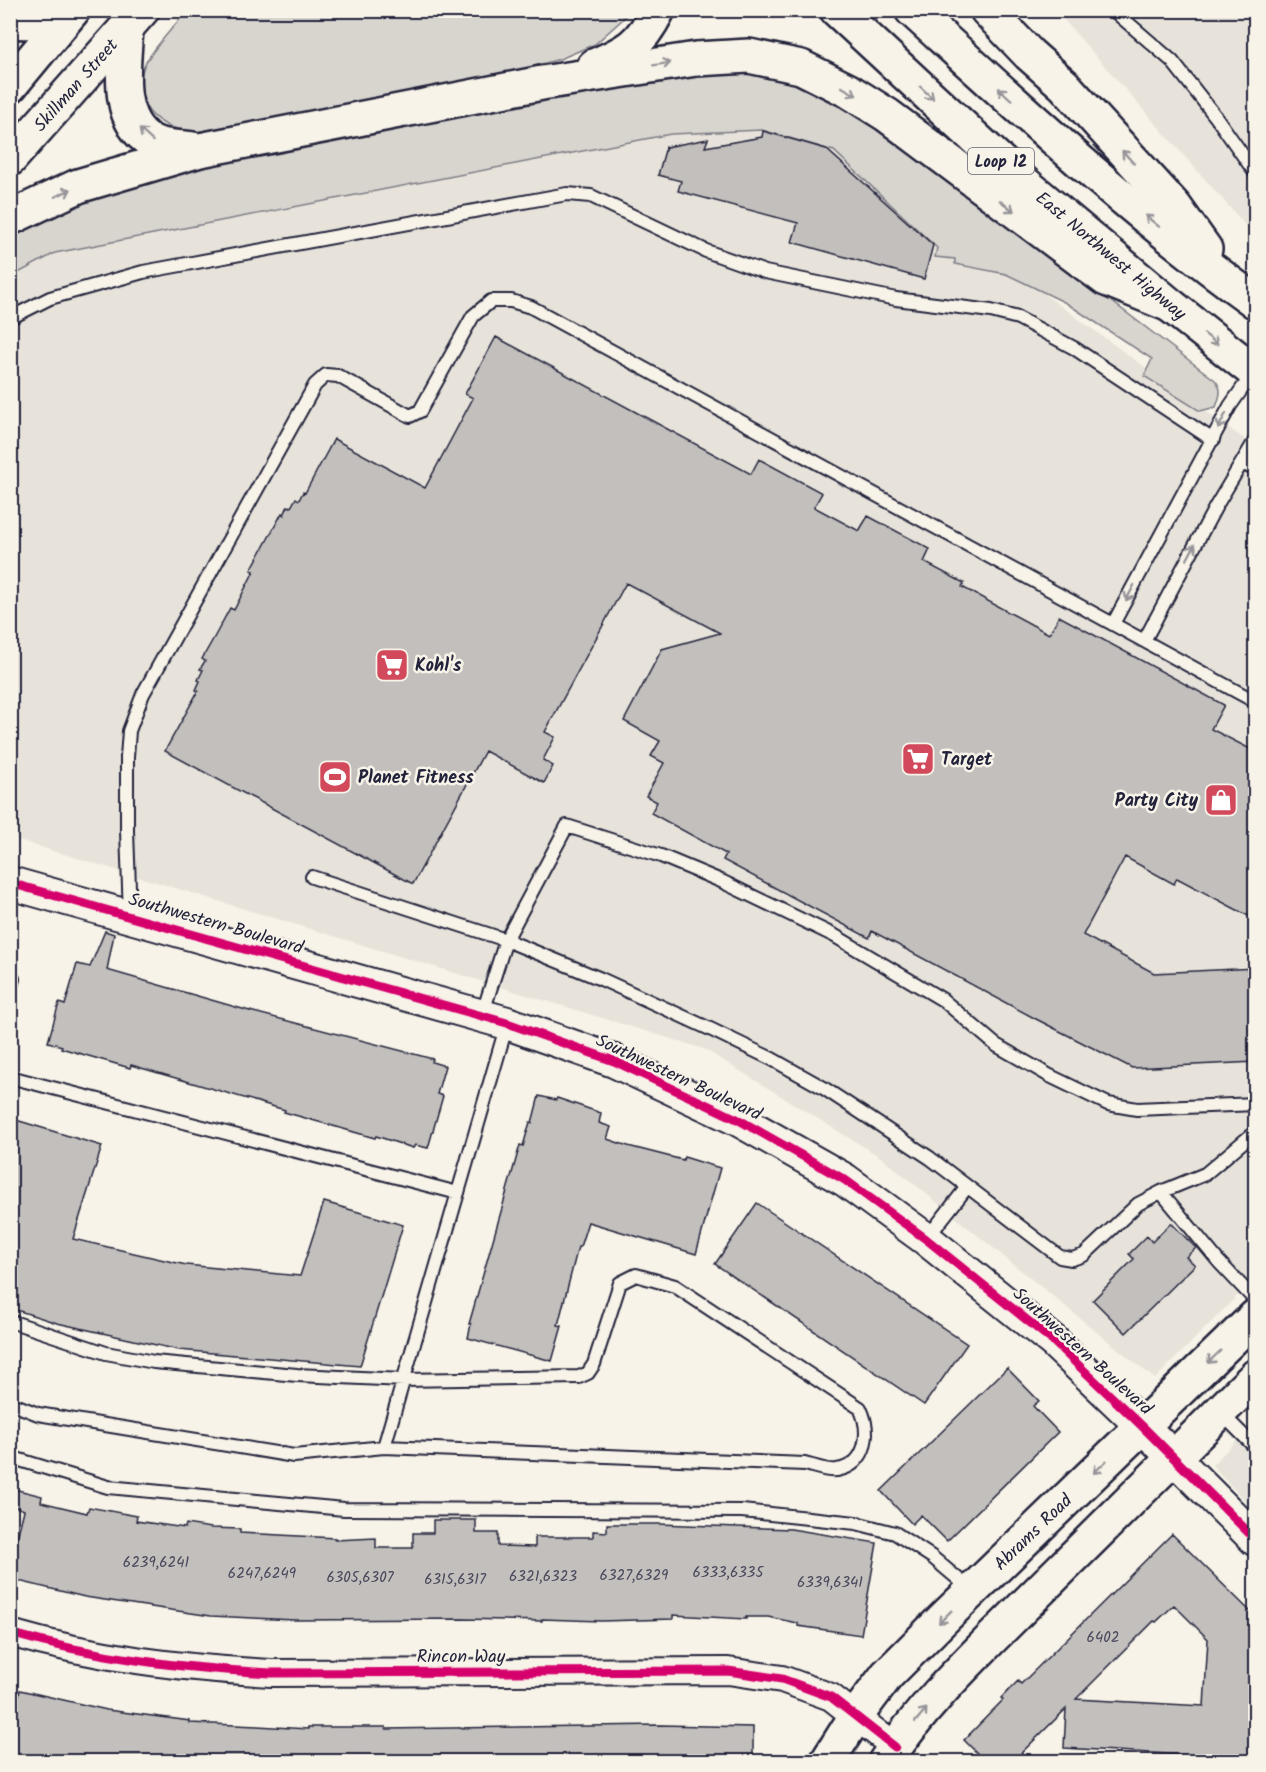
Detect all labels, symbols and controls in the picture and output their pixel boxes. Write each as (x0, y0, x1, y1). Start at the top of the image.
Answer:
street label: Skillman Street (27, 32, 127, 139)
one-way arrow (652, 58, 671, 69)
one-way arrow (840, 86, 857, 98)
one-way arrow (919, 86, 934, 100)
one-way arrow (997, 87, 1012, 101)
one-way arrow (138, 128, 153, 142)
road number: Loop 12 (968, 148, 1034, 174)
one-way arrow (1121, 150, 1135, 165)
street label: East Northwest Highway (1028, 185, 1192, 329)
one-way arrow (54, 186, 72, 198)
one-way arrow (999, 199, 1015, 212)
one-way arrow (1144, 215, 1160, 228)
one-way arrow (1203, 333, 1219, 346)
one-way arrow (1216, 412, 1228, 430)
one-way arrow (1186, 544, 1197, 562)
one-way arrow (1124, 584, 1136, 601)
supermarket icon: Kohl's (374, 647, 410, 683)
place label: Kohl's (415, 652, 462, 681)
supermarket icon: Target (900, 741, 936, 777)
place label: Target (941, 746, 993, 775)
sports icon: Planet Fitness (317, 759, 353, 795)
place label: Planet Fitness (358, 764, 474, 793)
shop icon: Party City (1203, 782, 1239, 818)
place label: Party City (1115, 787, 1199, 816)
street label: Southwestern Boulevard (125, 886, 307, 964)
street label: Southwestern Boulevard (590, 1027, 767, 1130)
street label: Southwestern Boulevard (1005, 1281, 1160, 1424)
one-way arrow (1206, 1349, 1221, 1364)
one-way arrow (1093, 1459, 1108, 1474)
street label: Abrams Road (988, 1487, 1081, 1578)
house number: 6239,6241 (123, 1551, 189, 1575)
house number: 6333,6335 (693, 1561, 764, 1585)
house number: 6247,6249 (228, 1562, 297, 1586)
house number: 6327,6329 (600, 1564, 669, 1588)
house number: 6321,6323 (509, 1565, 577, 1589)
house number: 6305,6307 (326, 1566, 395, 1590)
house number: 6315,6317 (424, 1568, 487, 1592)
house number: 6339,6341 (797, 1571, 863, 1595)
one-way arrow (937, 1609, 952, 1624)
house number: 6402 (1087, 1626, 1119, 1650)
street label: Rincon Way (417, 1643, 506, 1672)
one-way arrow (914, 1708, 928, 1723)

